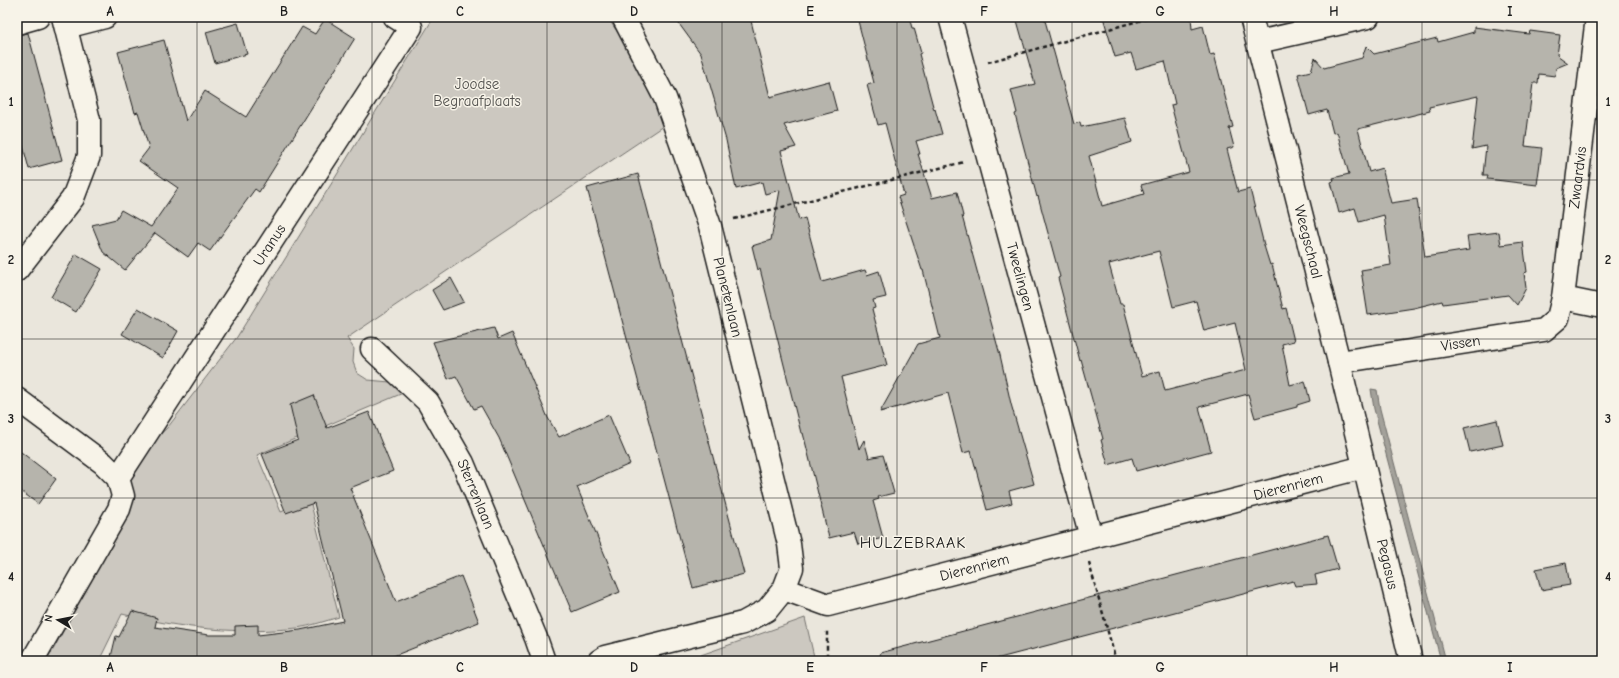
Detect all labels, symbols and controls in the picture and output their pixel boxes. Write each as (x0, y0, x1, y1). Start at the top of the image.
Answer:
text: A (106, 4, 114, 19)
text: B (280, 4, 288, 19)
text: C (456, 4, 464, 19)
text: D (630, 4, 638, 19)
text: E (806, 4, 814, 19)
text: F (980, 4, 988, 19)
text: G (1155, 4, 1165, 19)
text: H (1329, 4, 1339, 19)
text: I (1507, 4, 1513, 19)
park label: Joodse Begraafplaats (433, 75, 521, 110)
text: 1 (8, 94, 14, 109)
text: 1 (1605, 94, 1611, 109)
street label: Zwaardvis (1565, 145, 1590, 209)
street label: Weegschaal (1290, 203, 1326, 280)
street label: Uranus (249, 221, 290, 269)
street label: Tweelingen (1003, 240, 1038, 313)
text: 2 (8, 252, 14, 267)
text: 2 (1605, 252, 1611, 267)
street label: Planetenlaan (709, 255, 747, 339)
street label: Vissen (1440, 331, 1482, 355)
text: 3 (8, 411, 14, 426)
text: 3 (1605, 411, 1611, 426)
street label: Sterrenlaan (453, 456, 499, 532)
street label: Dierenriem (1251, 469, 1325, 504)
district label: HULZEBRAAK (860, 534, 966, 552)
street label: Pegasus (1373, 537, 1402, 591)
street label: Dierenriem (938, 550, 1011, 585)
text: 4 (8, 569, 14, 584)
text: 4 (1605, 569, 1611, 584)
north arrow (38, 600, 78, 640)
text: N (42, 614, 56, 623)
text: A (106, 660, 114, 675)
text: B (280, 660, 288, 675)
text: C (456, 660, 464, 675)
text: D (630, 660, 638, 675)
text: E (806, 660, 814, 675)
text: F (980, 660, 988, 675)
text: G (1155, 660, 1165, 675)
text: H (1329, 660, 1339, 675)
text: I (1507, 660, 1513, 675)

